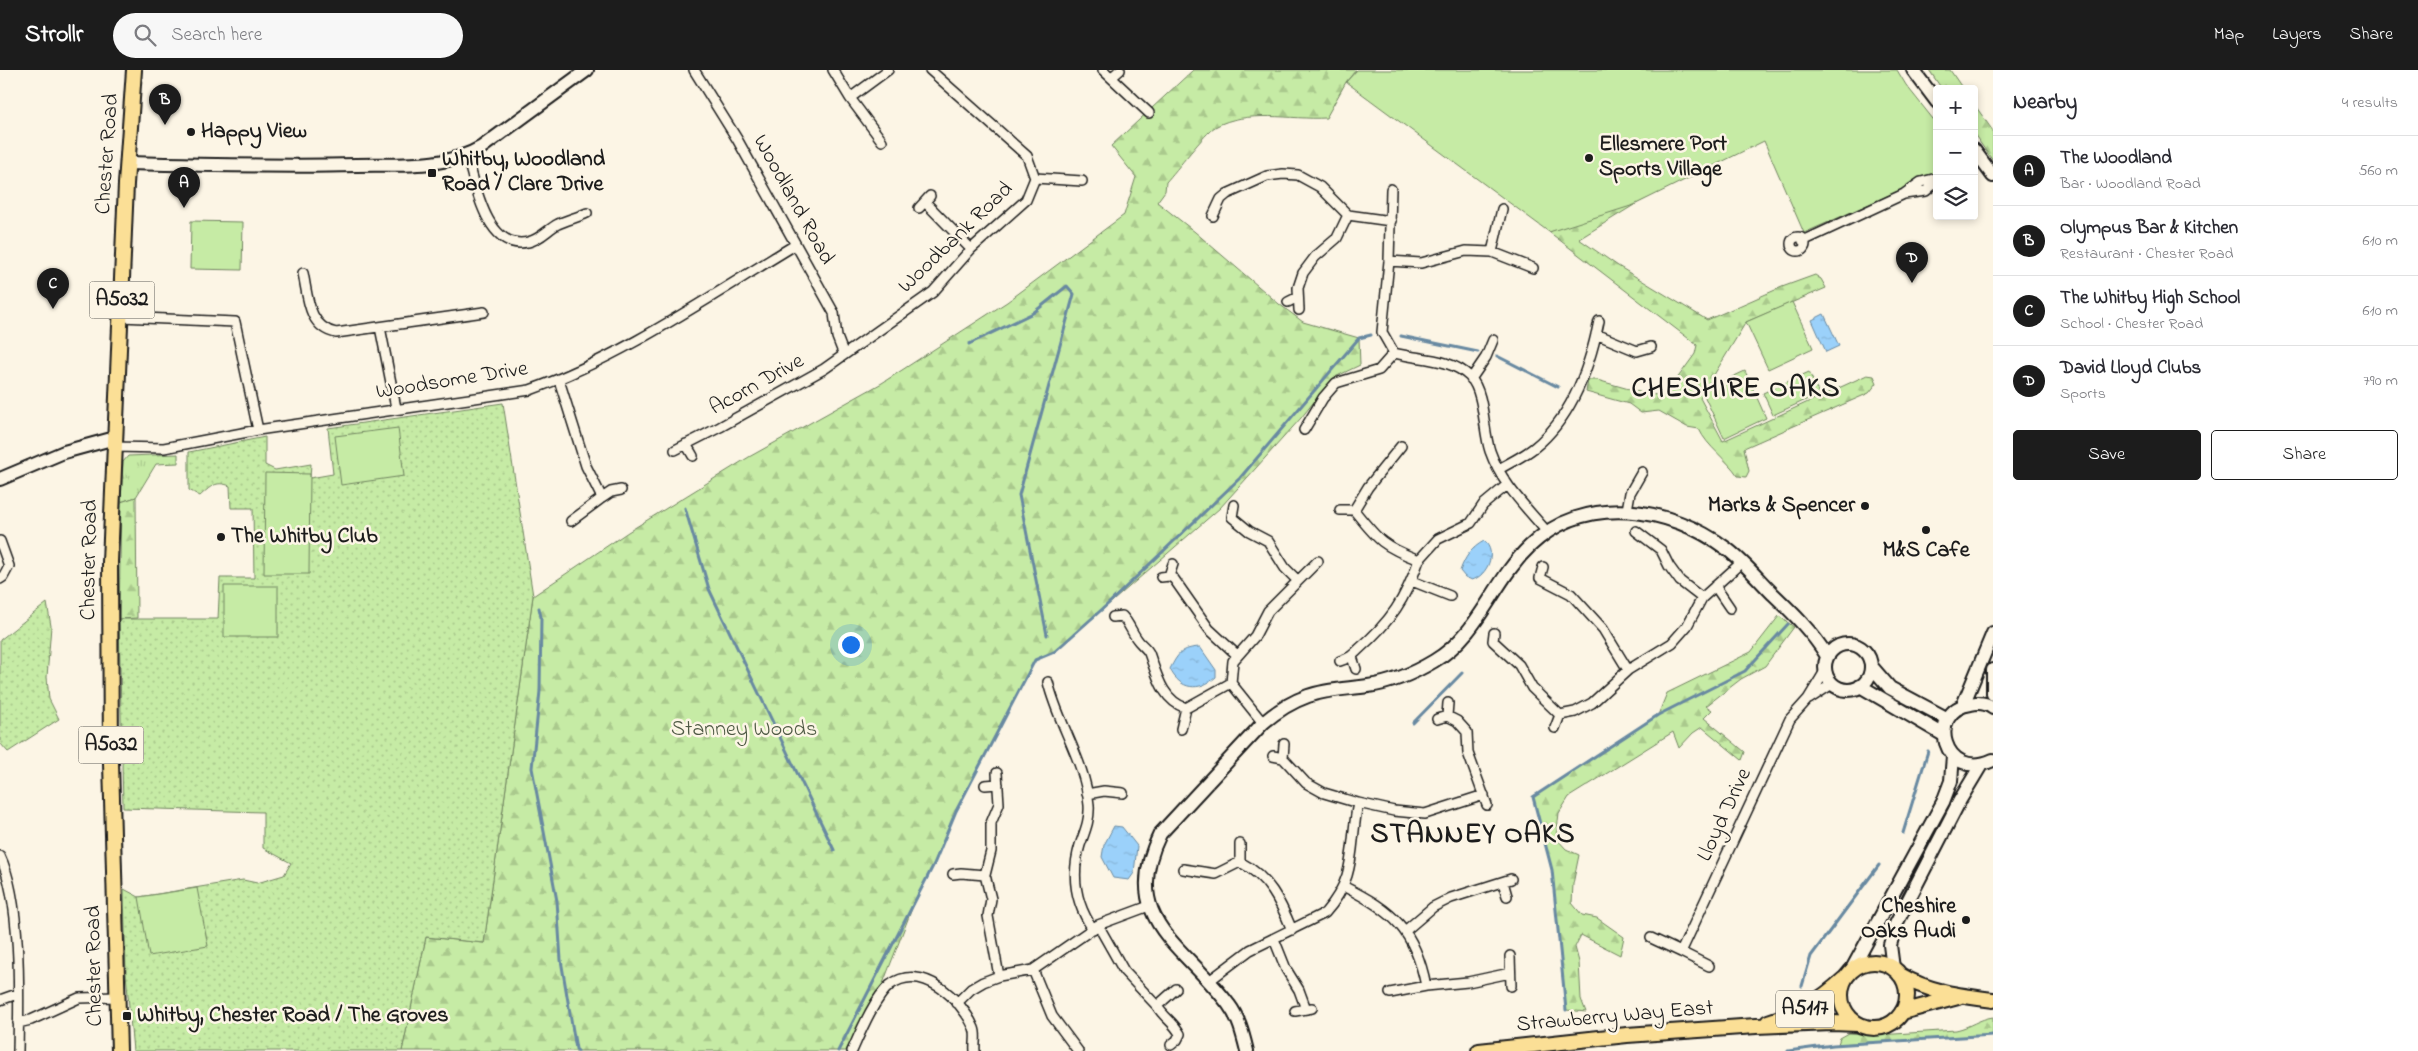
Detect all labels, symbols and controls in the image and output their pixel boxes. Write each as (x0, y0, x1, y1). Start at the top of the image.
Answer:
search box (113, 13, 463, 58)
text: Strollr (25, 18, 83, 53)
icon: search (131, 21, 159, 49)
text: Search here (171, 22, 262, 49)
text: Map (2214, 22, 2244, 48)
text: Layers (2272, 22, 2322, 48)
text: Share (2350, 22, 2393, 48)
pin: B (149, 84, 181, 125)
map controls (1933, 85, 1978, 220)
button: + (1933, 85, 1978, 130)
text: Nearby (2013, 88, 2077, 118)
text: 4 results (2342, 91, 2398, 115)
street label: Chester Road (88, 93, 128, 215)
place label: Happy View (201, 116, 307, 149)
marker: Happy View (185, 126, 197, 138)
street label: Woodland Road (744, 129, 842, 271)
place label: Ellesmere Port Sports Village (1599, 129, 1728, 187)
button: − (1933, 130, 1978, 175)
place label: Whitby, Woodland Road / Clare Drive (442, 144, 606, 201)
text: The Woodland (2060, 145, 2172, 172)
marker: Ellesmere Port Sports Village (1583, 152, 1595, 164)
text: A (2024, 159, 2034, 183)
text: 560 m (2358, 159, 2398, 183)
pin: A (168, 167, 200, 208)
marker: Whitby, Woodland Road / Clare Drive (426, 167, 438, 179)
text: Bar · Woodland Road (2060, 172, 2201, 196)
street label: Woodbank Road (891, 175, 1021, 301)
button: layers (1933, 175, 1978, 220)
text: Olympus Bar & Kitchen (2060, 215, 2238, 242)
text: B (2024, 229, 2034, 253)
text: 610 m (2363, 229, 2398, 253)
pin: D (1896, 242, 1928, 283)
text: Restaurant · Chester Road (2060, 242, 2234, 266)
pin: C (37, 268, 69, 309)
road number: A5032 (90, 282, 154, 318)
text: The Whitby High School (2060, 285, 2240, 312)
text: C (2025, 299, 2033, 323)
text: 610 m (2363, 299, 2398, 323)
text: School · Chester Road (2060, 312, 2203, 336)
street label: Acorn Drive (704, 346, 810, 424)
street label: Woodsome Drive (374, 353, 530, 409)
text: David Lloyd Clubs (2060, 355, 2201, 382)
district label: CHESHIRE OAKS (1631, 369, 1841, 410)
text: D (2023, 369, 2035, 393)
text: 790 m (2363, 369, 2398, 393)
text: Sports (2060, 382, 2106, 406)
button: Save (2013, 430, 2201, 480)
button: Share (2211, 430, 2398, 480)
place label: Marks & Spencer (1708, 490, 1856, 522)
street label: Chester Road (73, 499, 107, 621)
marker: Marks & Spencer (1859, 500, 1871, 512)
place label: The Whitby Club (231, 521, 378, 554)
marker: M&S Cafe (1920, 524, 1932, 536)
marker: The Whitby Club (215, 531, 227, 543)
place label: M&S Cafe (1882, 535, 1971, 567)
your location (838, 632, 864, 658)
park label: Stanney Woods (671, 714, 817, 747)
road number: A5032 (78, 726, 144, 764)
street label: Lloyd Drive (1689, 763, 1762, 867)
district label: STANNEY OAKS (1370, 815, 1576, 856)
place label: Cheshire Oaks Audi (1861, 891, 1957, 948)
street label: Chester Road (78, 905, 112, 1027)
marker: Cheshire Oaks Audi (1960, 914, 1972, 926)
road number: A5117 (1776, 991, 1834, 1028)
street label: Strawberry Way East (1515, 992, 1715, 1043)
place label: Whitby, Chester Road / The Groves (137, 1000, 448, 1033)
marker: Whitby, Chester Road / The Groves (121, 1010, 133, 1022)

